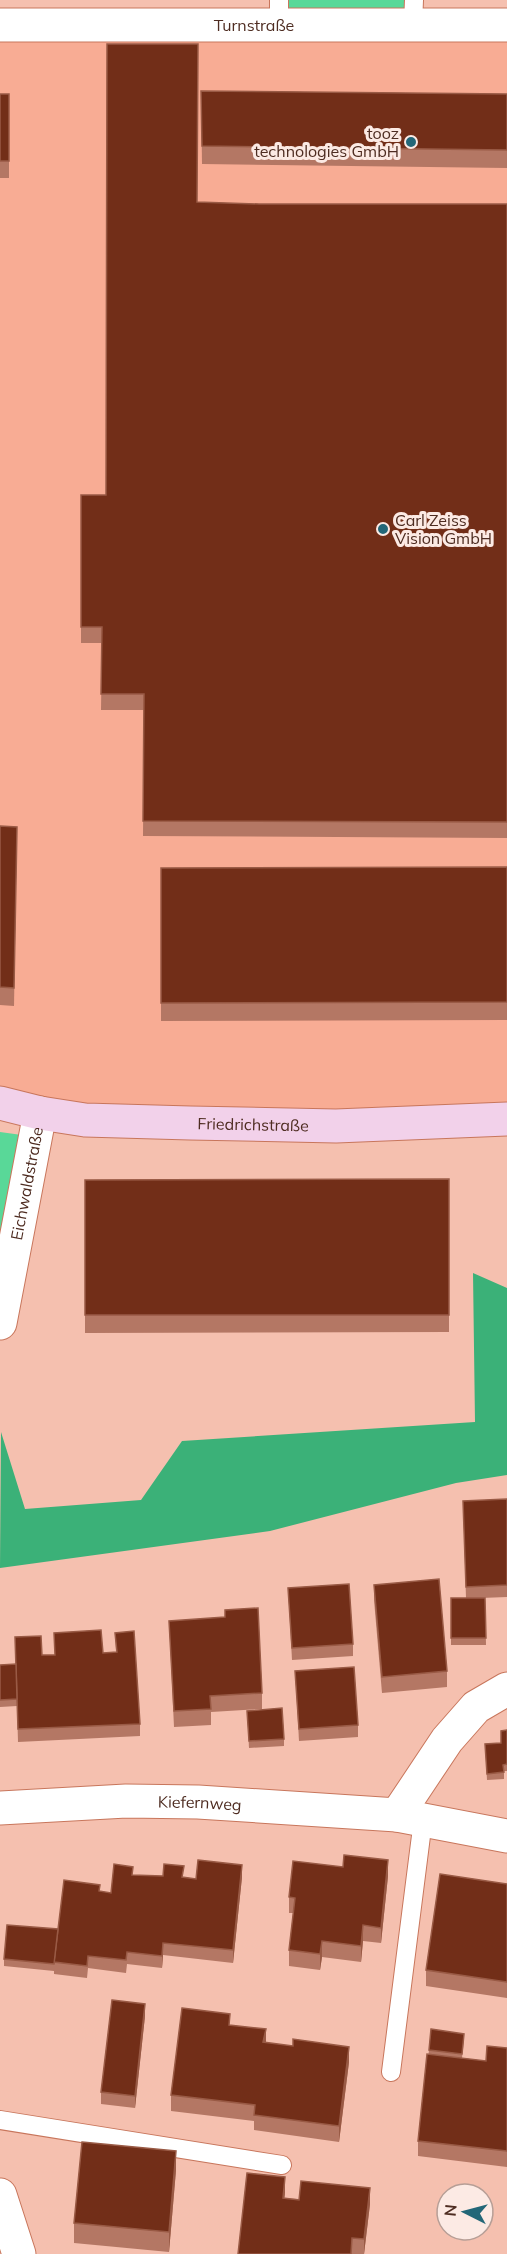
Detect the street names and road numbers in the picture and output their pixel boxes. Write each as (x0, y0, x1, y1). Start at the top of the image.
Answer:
street label: Turnstraße (214, 15, 294, 35)
street label: Friedrichstraße (197, 1113, 309, 1135)
street label: Eichwaldstraße (6, 1125, 47, 1242)
street label: Kiefernweg (158, 1791, 242, 1815)

